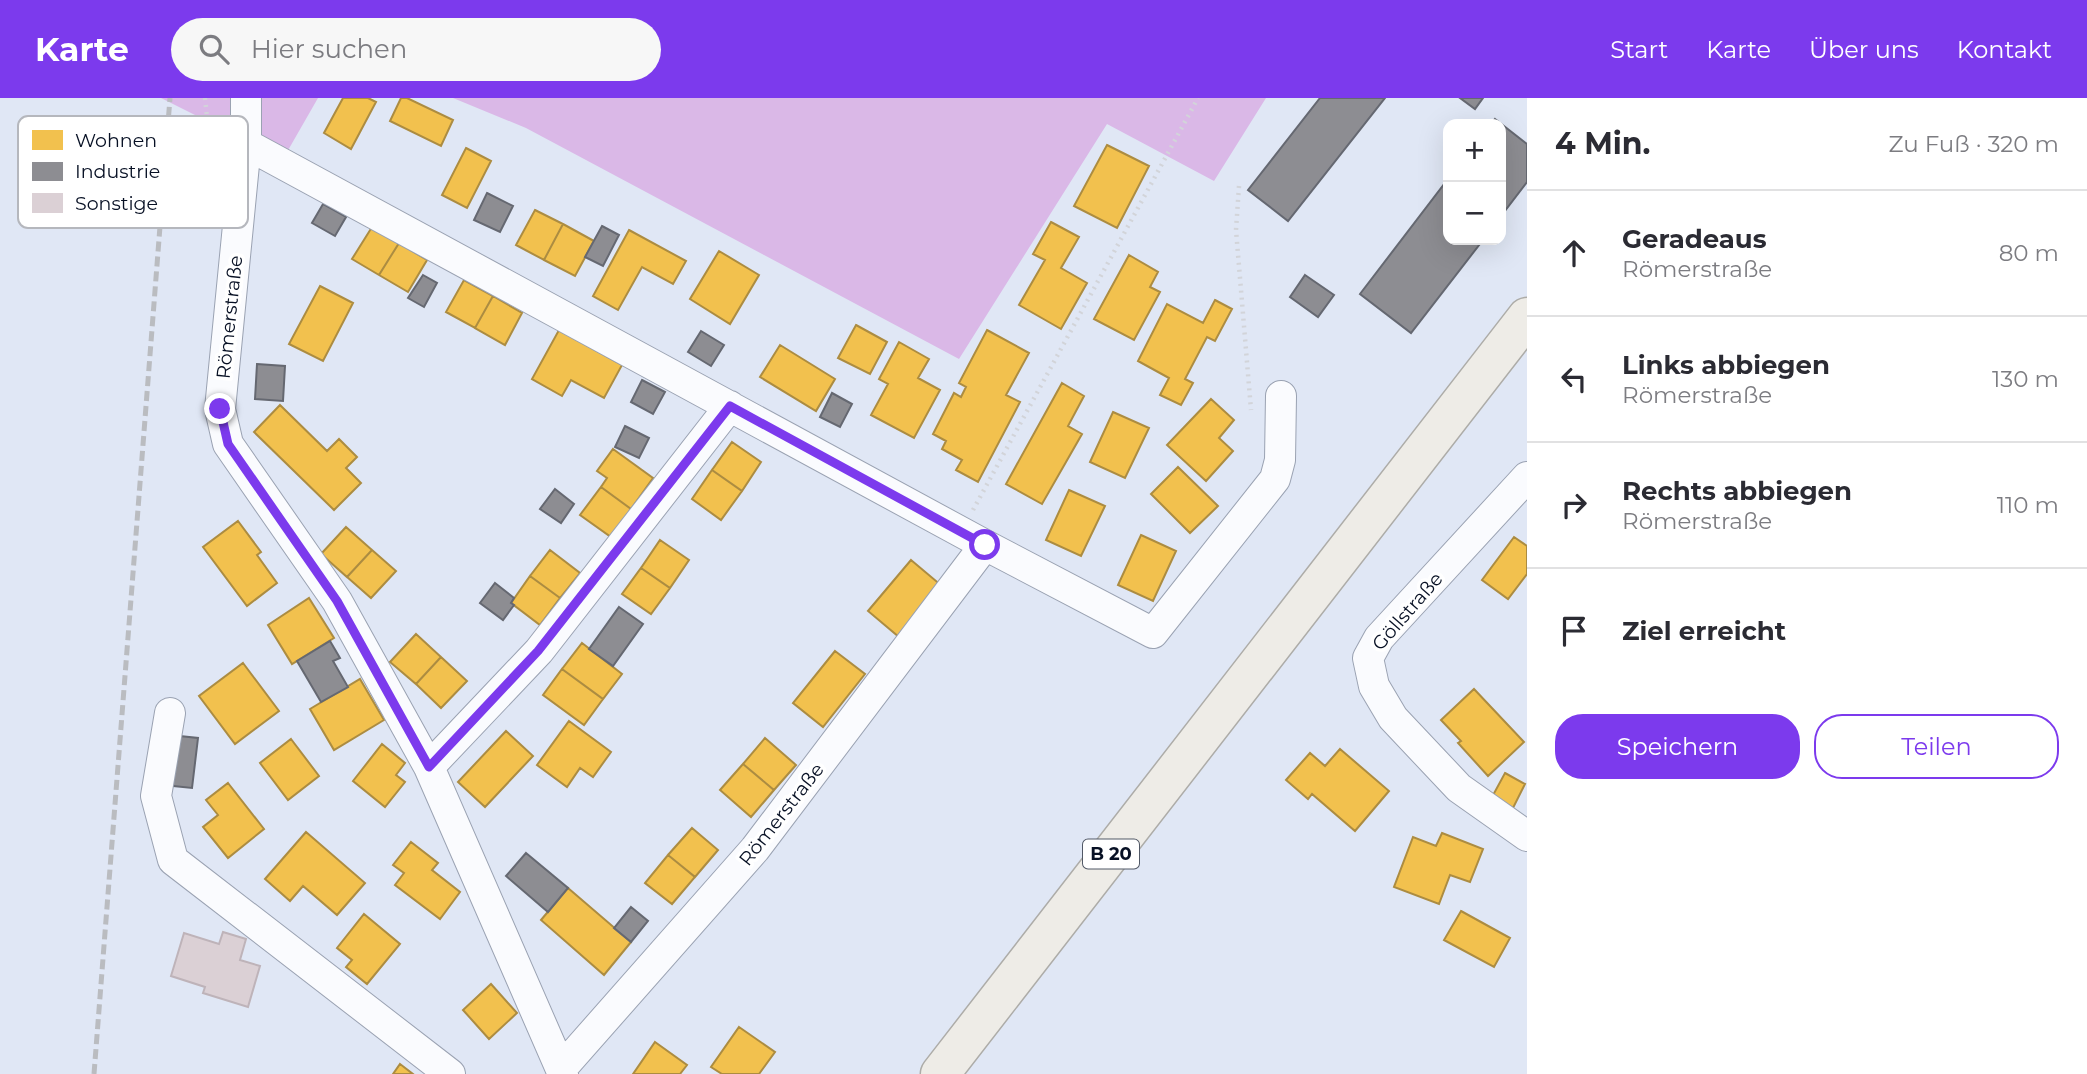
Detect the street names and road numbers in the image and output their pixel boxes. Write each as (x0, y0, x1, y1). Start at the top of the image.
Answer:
street label: Römerstraße (212, 254, 247, 380)
street label: Göllstraße (1367, 568, 1448, 655)
street label: Römerstraße (734, 758, 829, 870)
road number: B 20 (1083, 840, 1139, 868)

